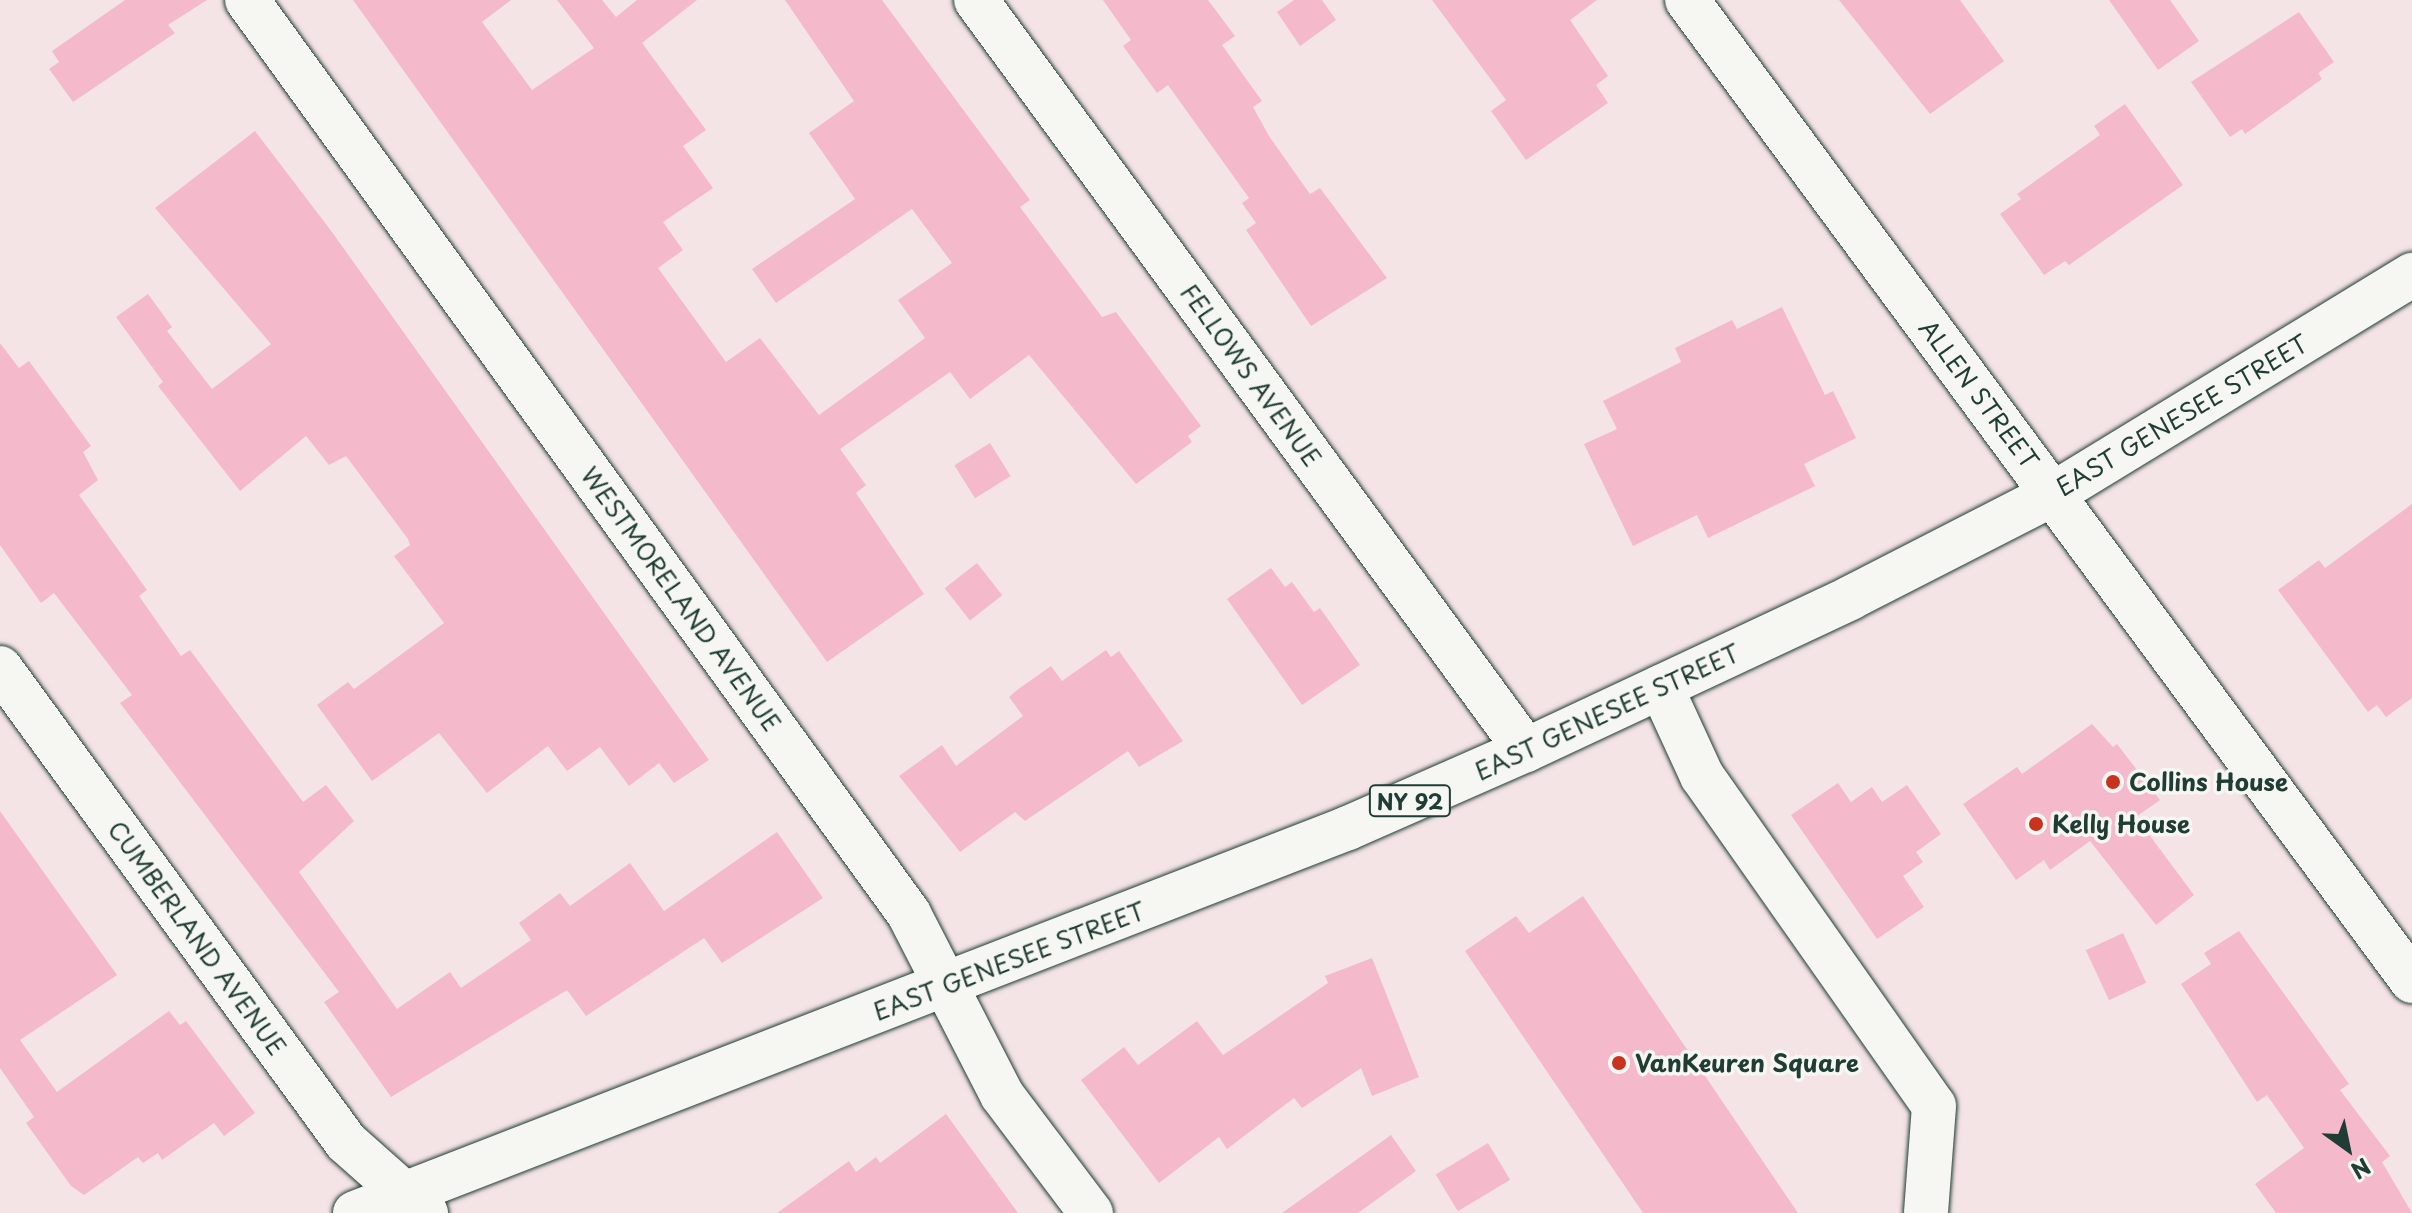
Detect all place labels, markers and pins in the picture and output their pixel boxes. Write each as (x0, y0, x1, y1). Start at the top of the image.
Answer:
place label: Collins House (2129, 768, 2289, 796)
marker: Collins House (2104, 773, 2122, 791)
place label: Kelly House (2052, 810, 2192, 838)
marker: Kelly House (2027, 815, 2045, 833)
place label: VanKeuren Square (1635, 1049, 1860, 1077)
marker: VanKeuren Square (1610, 1054, 1628, 1072)

